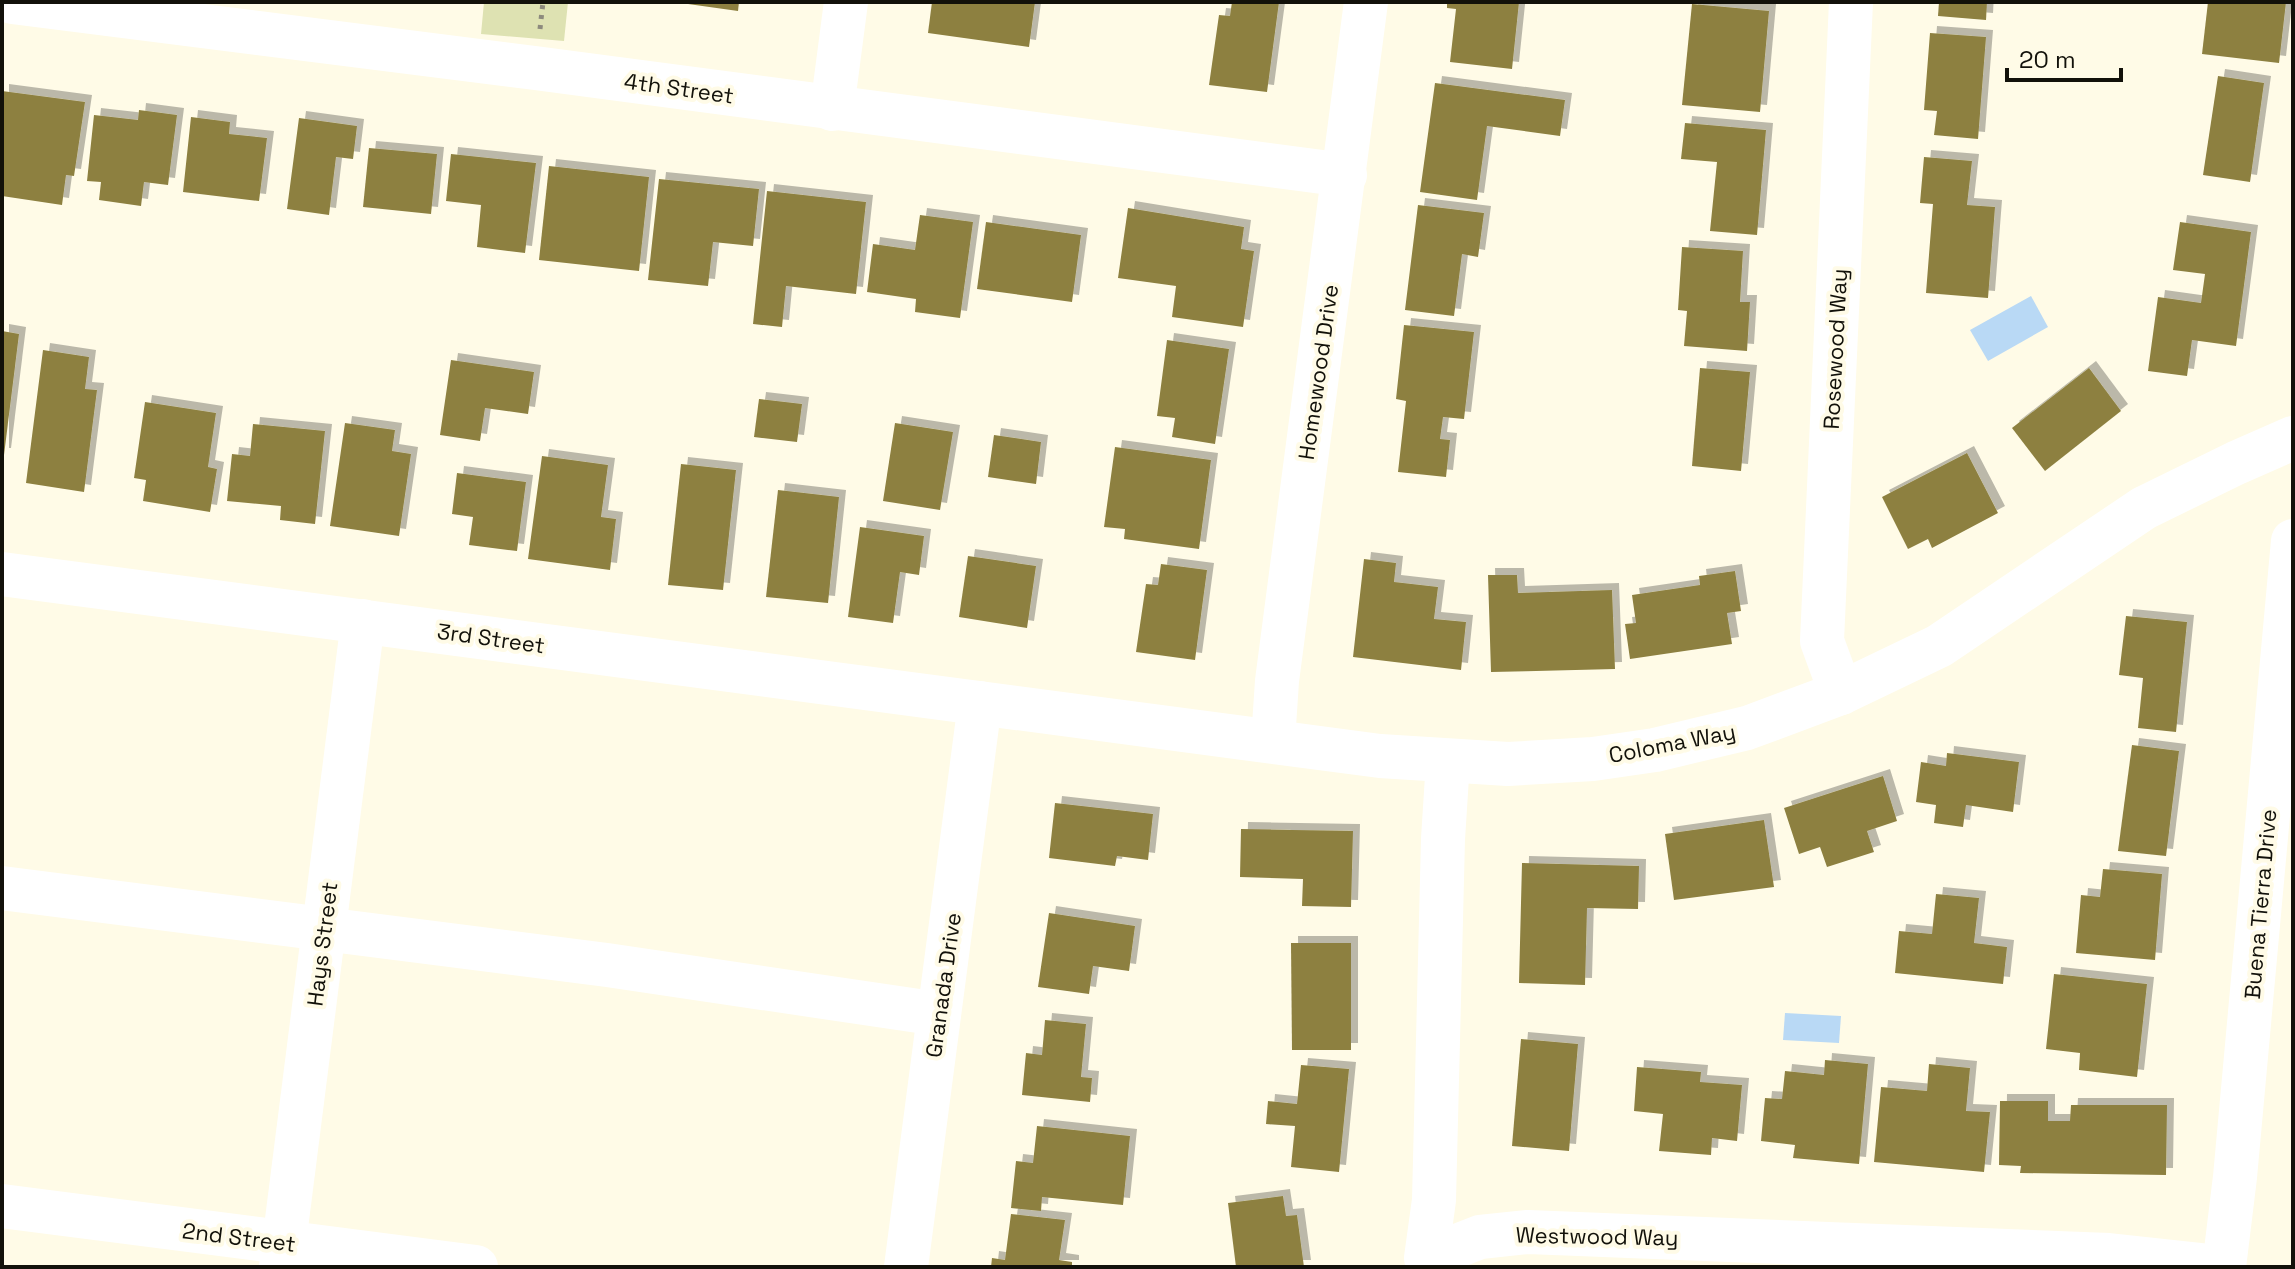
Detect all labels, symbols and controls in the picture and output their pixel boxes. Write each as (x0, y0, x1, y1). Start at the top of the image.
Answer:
scale bar (2007, 32, 2121, 82)
text: 20 m (2019, 44, 2076, 75)
street label: 4th Street (622, 66, 736, 110)
street label: Rosewood Way (1817, 268, 1853, 430)
street label: Homewood Drive (1292, 282, 1344, 462)
street label: 3rd Street (435, 617, 547, 659)
street label: Coloma Way (1606, 717, 1738, 769)
street label: Buena Tierra Drive (2238, 808, 2282, 1000)
street label: Hays Street (301, 880, 343, 1008)
street label: Granada Drive (919, 911, 967, 1059)
street label: 2nd Street (181, 1216, 297, 1258)
street label: Westwood Way (1515, 1221, 1679, 1251)

